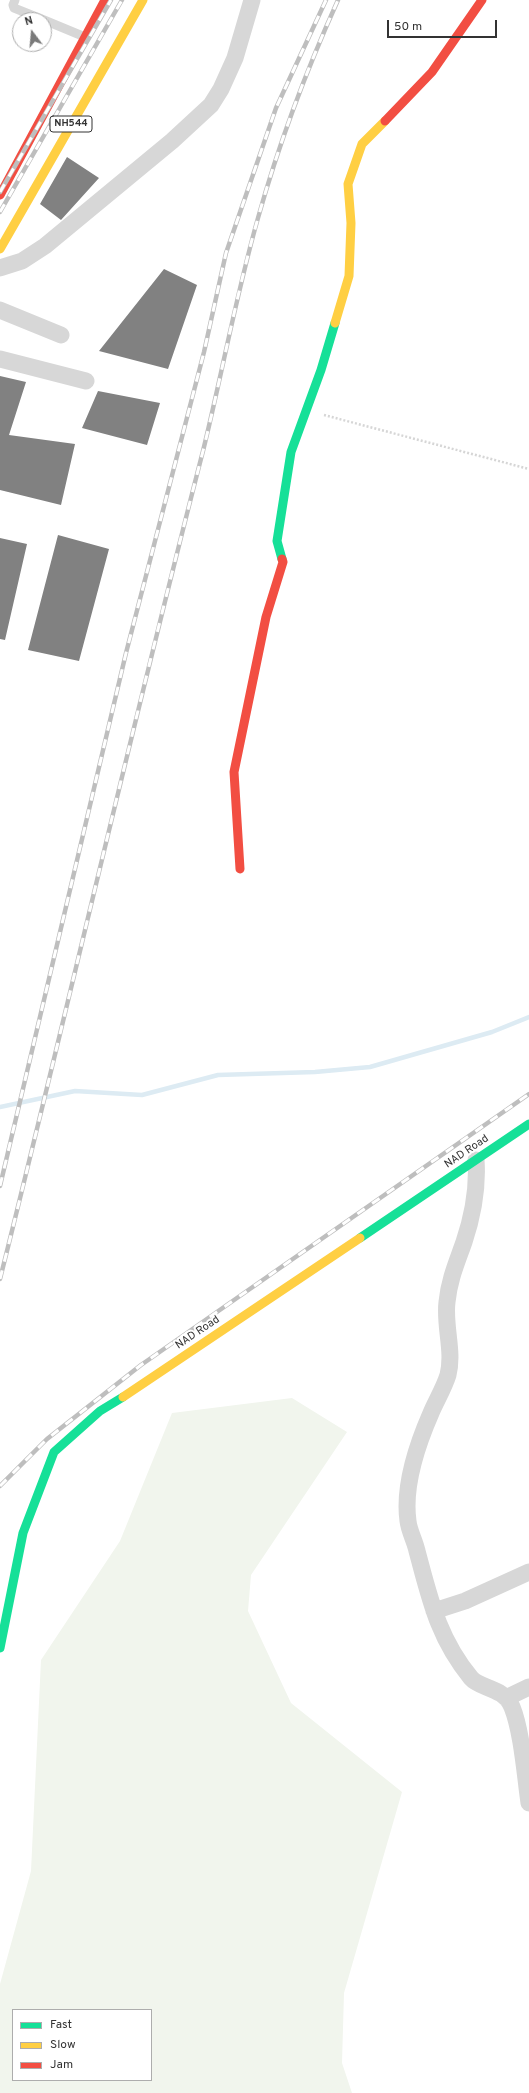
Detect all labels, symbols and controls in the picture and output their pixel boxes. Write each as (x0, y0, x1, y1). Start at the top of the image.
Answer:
north arrow (12, 12, 52, 52)
scale bar (389, 12, 499, 38)
text: N (23, 14, 35, 29)
text: 50 m (394, 19, 422, 35)
road number: NH544 (50, 116, 92, 132)
street label: NAD Road (442, 1132, 492, 1172)
street label: NAD Road (173, 1313, 223, 1353)
legend (12, 2009, 152, 2081)
text: Fast (50, 2017, 72, 2033)
text: Slow (50, 2037, 76, 2053)
text: Jam (50, 2057, 73, 2073)

